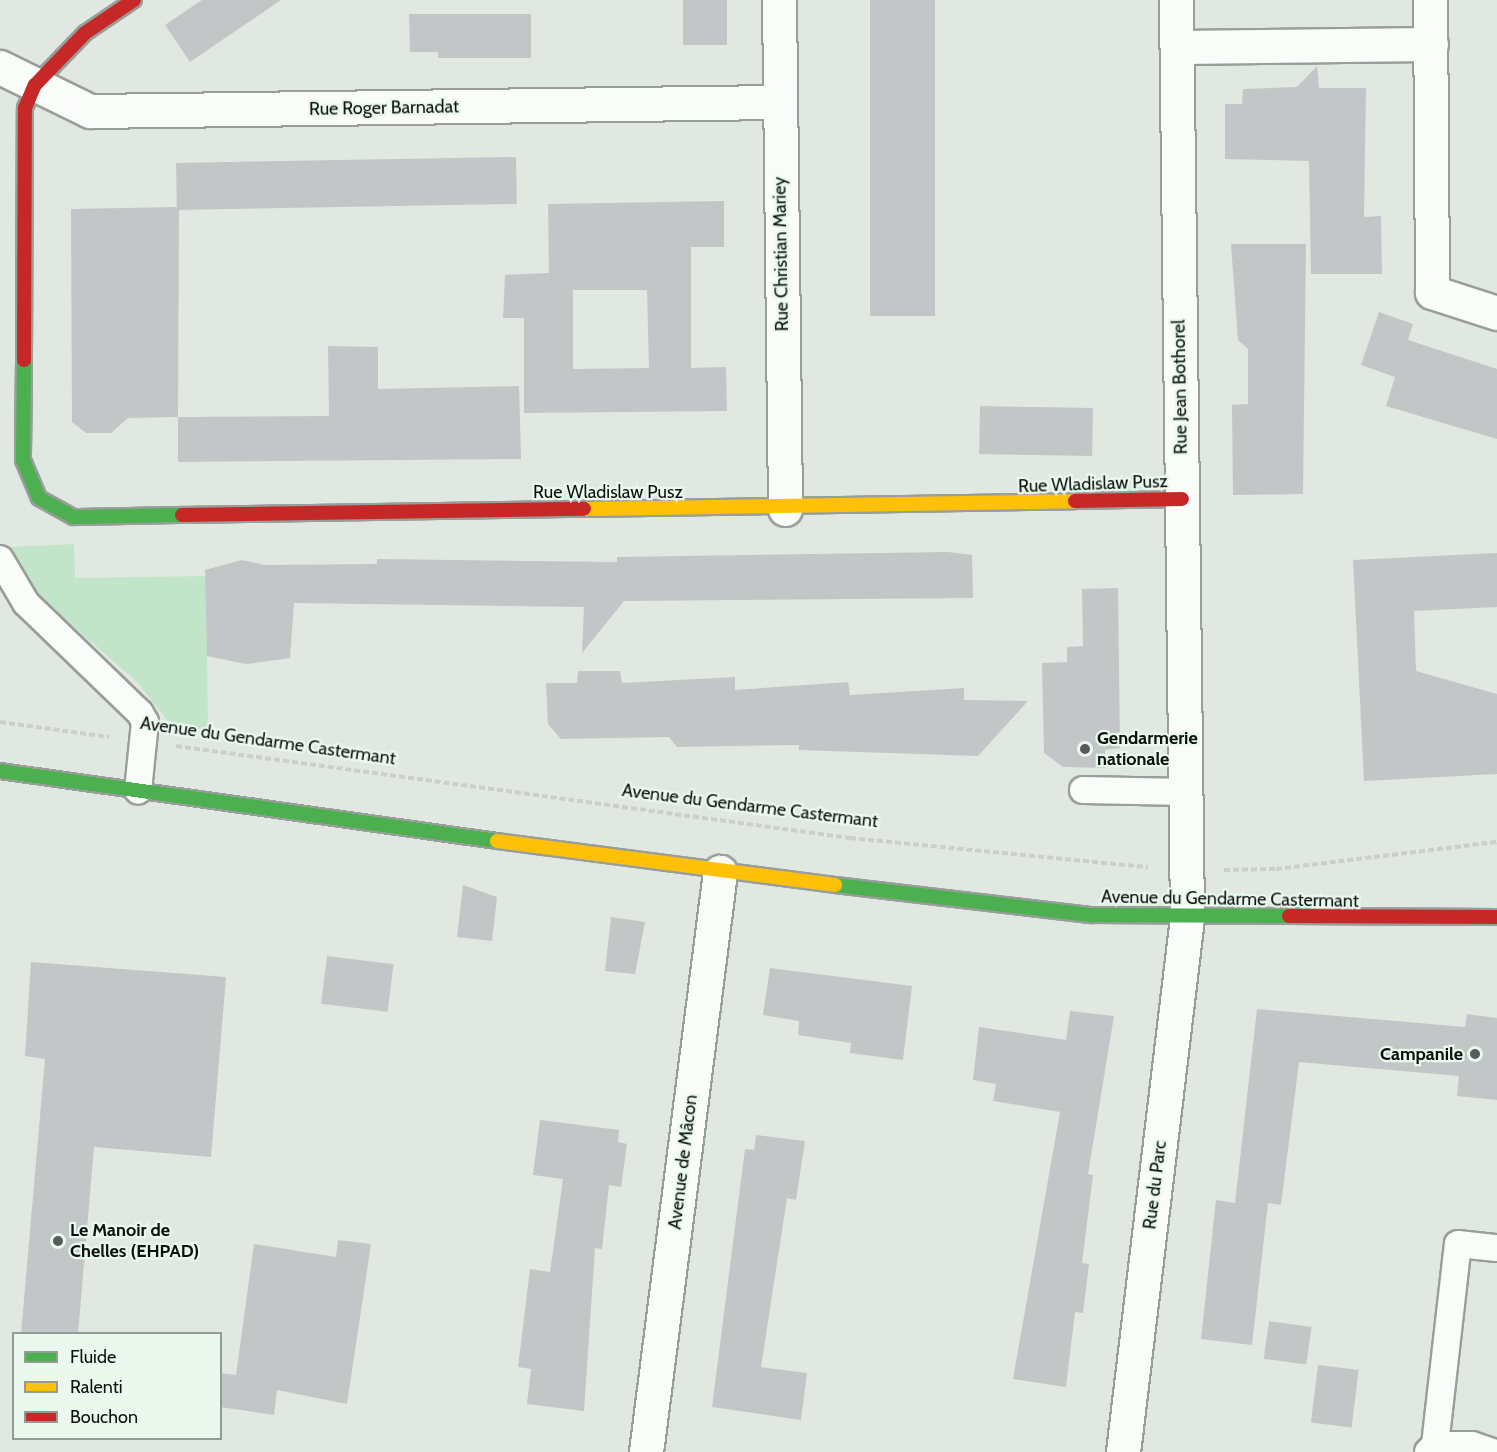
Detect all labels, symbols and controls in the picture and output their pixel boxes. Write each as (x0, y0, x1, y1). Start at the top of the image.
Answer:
street label: Rue Roger Barnadat (309, 96, 459, 120)
street label: Rue Christian Mariey (769, 177, 793, 331)
street label: Rue Jean Bothorel (1168, 319, 1192, 455)
street label: Rue Wladislaw Pusz (1018, 471, 1168, 497)
street label: Rue Wladislaw Pusz (533, 481, 683, 503)
street label: Avenue du Gendarme Castermant (139, 712, 397, 770)
place label: Gendarmerie nationale (1097, 728, 1198, 771)
marker: Gendarmerie nationale (1078, 742, 1092, 756)
street label: Avenue du Gendarme Castermant (621, 780, 879, 832)
street label: Avenue du Gendarme Castermant (1101, 886, 1359, 912)
place label: Campanile (1380, 1043, 1463, 1065)
marker: Campanile (1468, 1047, 1482, 1061)
street label: Avenue de Mâcon (664, 1093, 702, 1231)
street label: Rue du Parc (1139, 1139, 1171, 1231)
place label: Le Manoir de Chelles (EHPAD) (70, 1220, 199, 1262)
marker: Le Manoir de Chelles (EHPAD) (51, 1234, 65, 1248)
legend (12, 1332, 222, 1440)
text: Fluide (70, 1346, 116, 1368)
text: Ralenti (70, 1376, 123, 1398)
text: Bouchon (70, 1406, 138, 1428)

